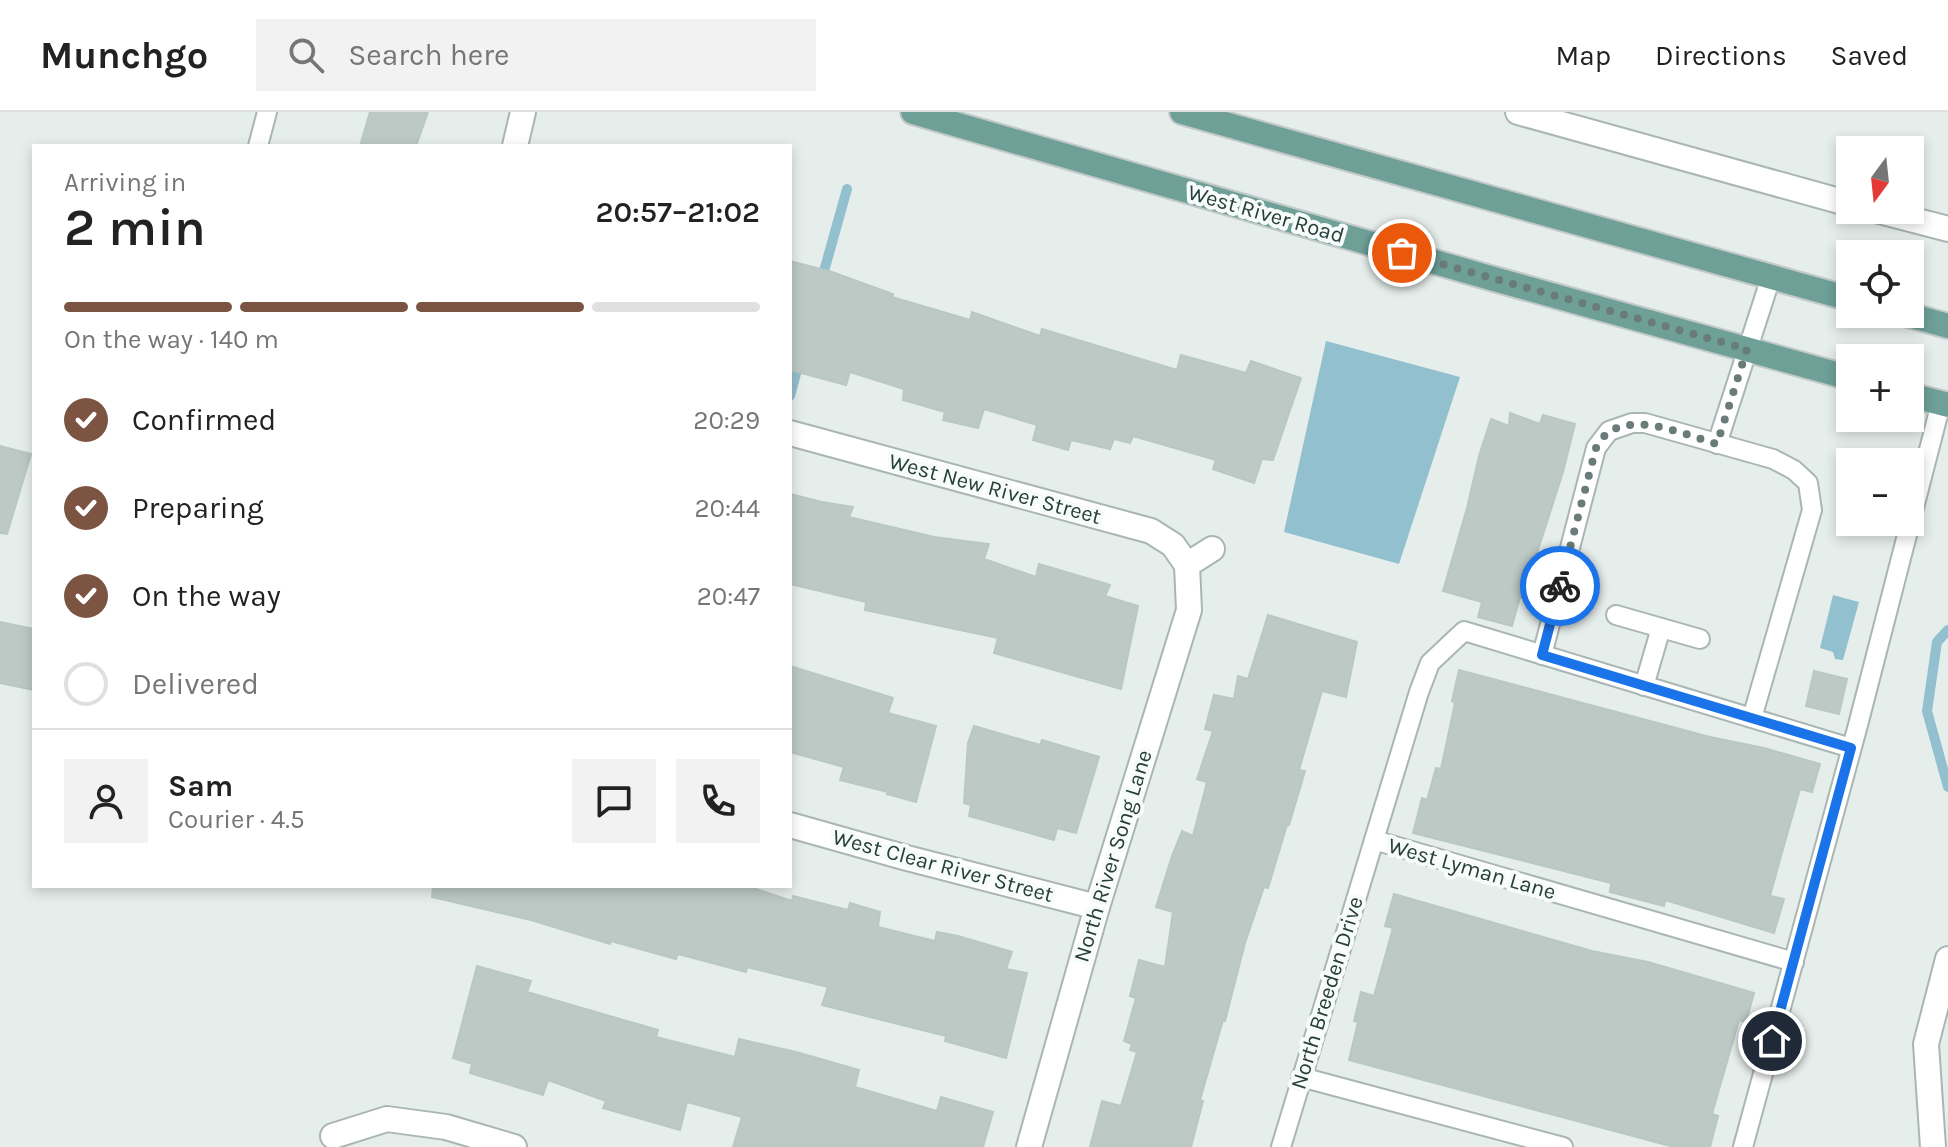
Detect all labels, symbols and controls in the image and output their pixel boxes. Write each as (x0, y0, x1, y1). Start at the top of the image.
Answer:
search box (256, 19, 816, 91)
text: Munchgo (40, 33, 208, 78)
icon: search (284, 33, 328, 77)
text: Search here (348, 37, 510, 73)
text: Map (1556, 39, 1611, 72)
text: Directions (1655, 39, 1787, 72)
text: Saved (1831, 39, 1908, 72)
north arrow (1836, 136, 1924, 224)
map controls (1836, 136, 1924, 536)
text: Arriving in (64, 167, 186, 198)
street label: West River Road (1185, 179, 1347, 249)
text: 20:57–21:02 (596, 194, 760, 230)
text: 2 min (64, 197, 206, 258)
pin (1368, 219, 1436, 287)
icon: bag (1380, 231, 1424, 275)
button: locate (1836, 240, 1924, 328)
text: On the way · 140 m (64, 324, 279, 355)
button: + (1836, 344, 1924, 432)
icon: check (64, 398, 108, 442)
text: Confirmed (132, 402, 276, 438)
text: 20:29 (693, 405, 760, 436)
street label: West New River Street (886, 448, 1104, 530)
button: − (1836, 448, 1924, 536)
icon: check (64, 486, 108, 530)
text: Preparing (132, 490, 264, 526)
text: 20:44 (694, 493, 760, 524)
courier (1520, 546, 1600, 626)
icon: bike (1538, 564, 1582, 608)
icon: check (64, 574, 108, 618)
text: On the way (132, 578, 281, 614)
text: 20:47 (697, 581, 760, 612)
text: Delivered (132, 666, 259, 702)
street label: North River Song Lane (1068, 747, 1158, 965)
button: person (64, 759, 148, 843)
button: chat (572, 759, 656, 843)
button: phone (676, 759, 760, 843)
text: Sam (168, 768, 233, 804)
text: Courier · 4.5 (168, 804, 305, 835)
street label: West Clear River Street (830, 824, 1056, 908)
street label: West Lyman Lane (1385, 833, 1559, 905)
street label: North Breeden Drive (1285, 893, 1369, 1093)
pin (1738, 1007, 1806, 1075)
icon: home (1750, 1019, 1794, 1063)

